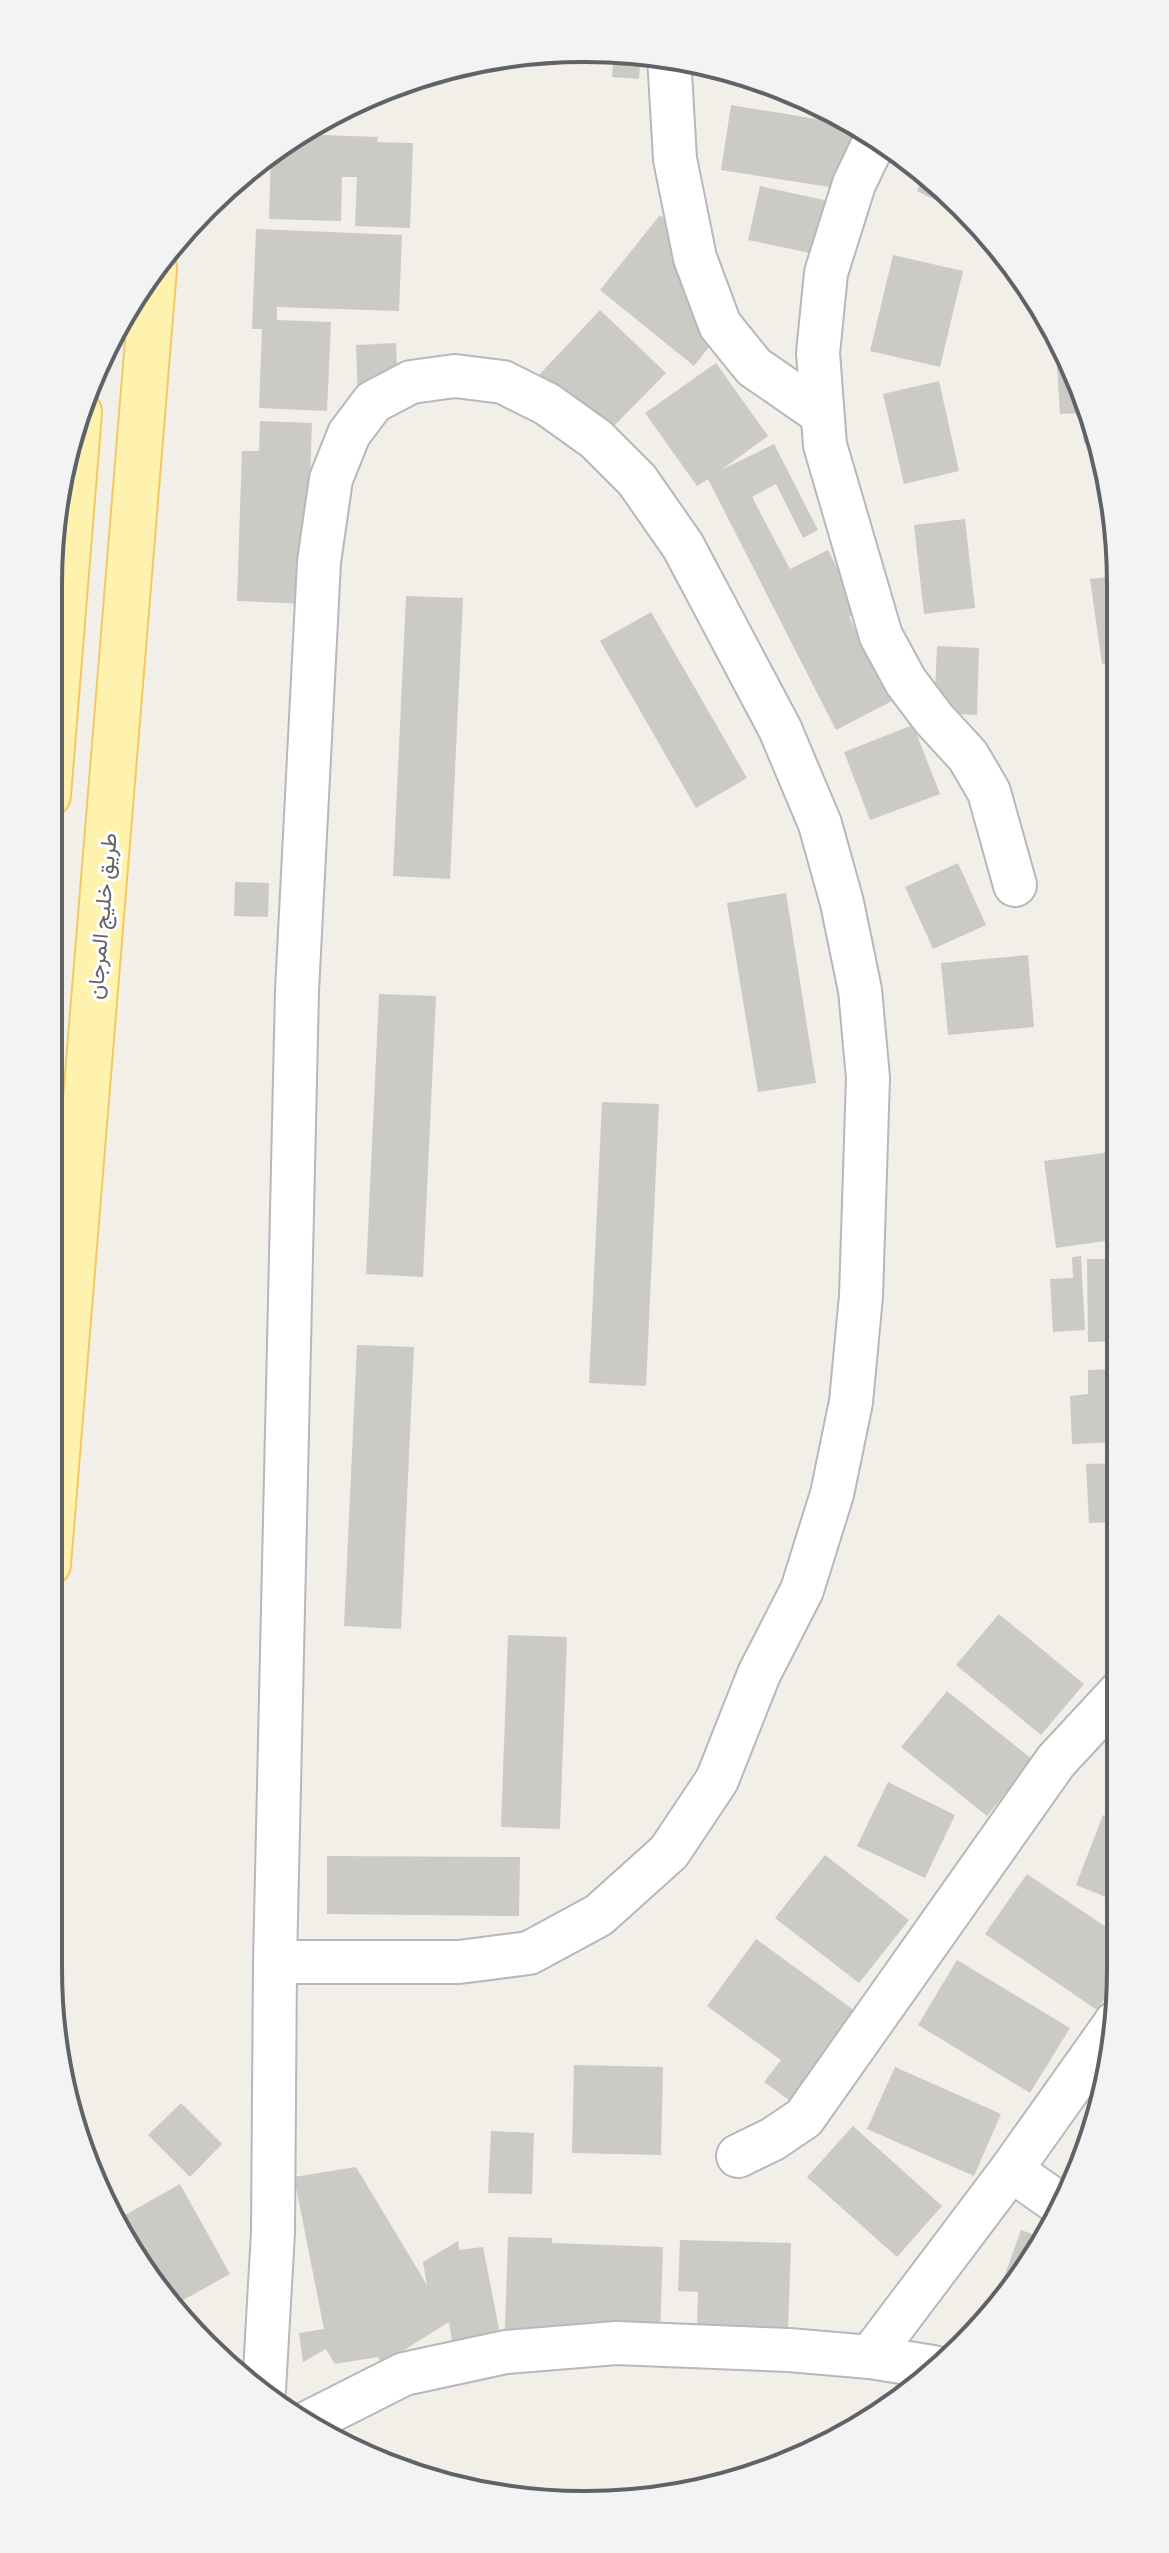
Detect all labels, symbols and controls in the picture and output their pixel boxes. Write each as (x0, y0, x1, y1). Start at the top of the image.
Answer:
street label: طريق خليج المرجان (80, 831, 124, 1001)

